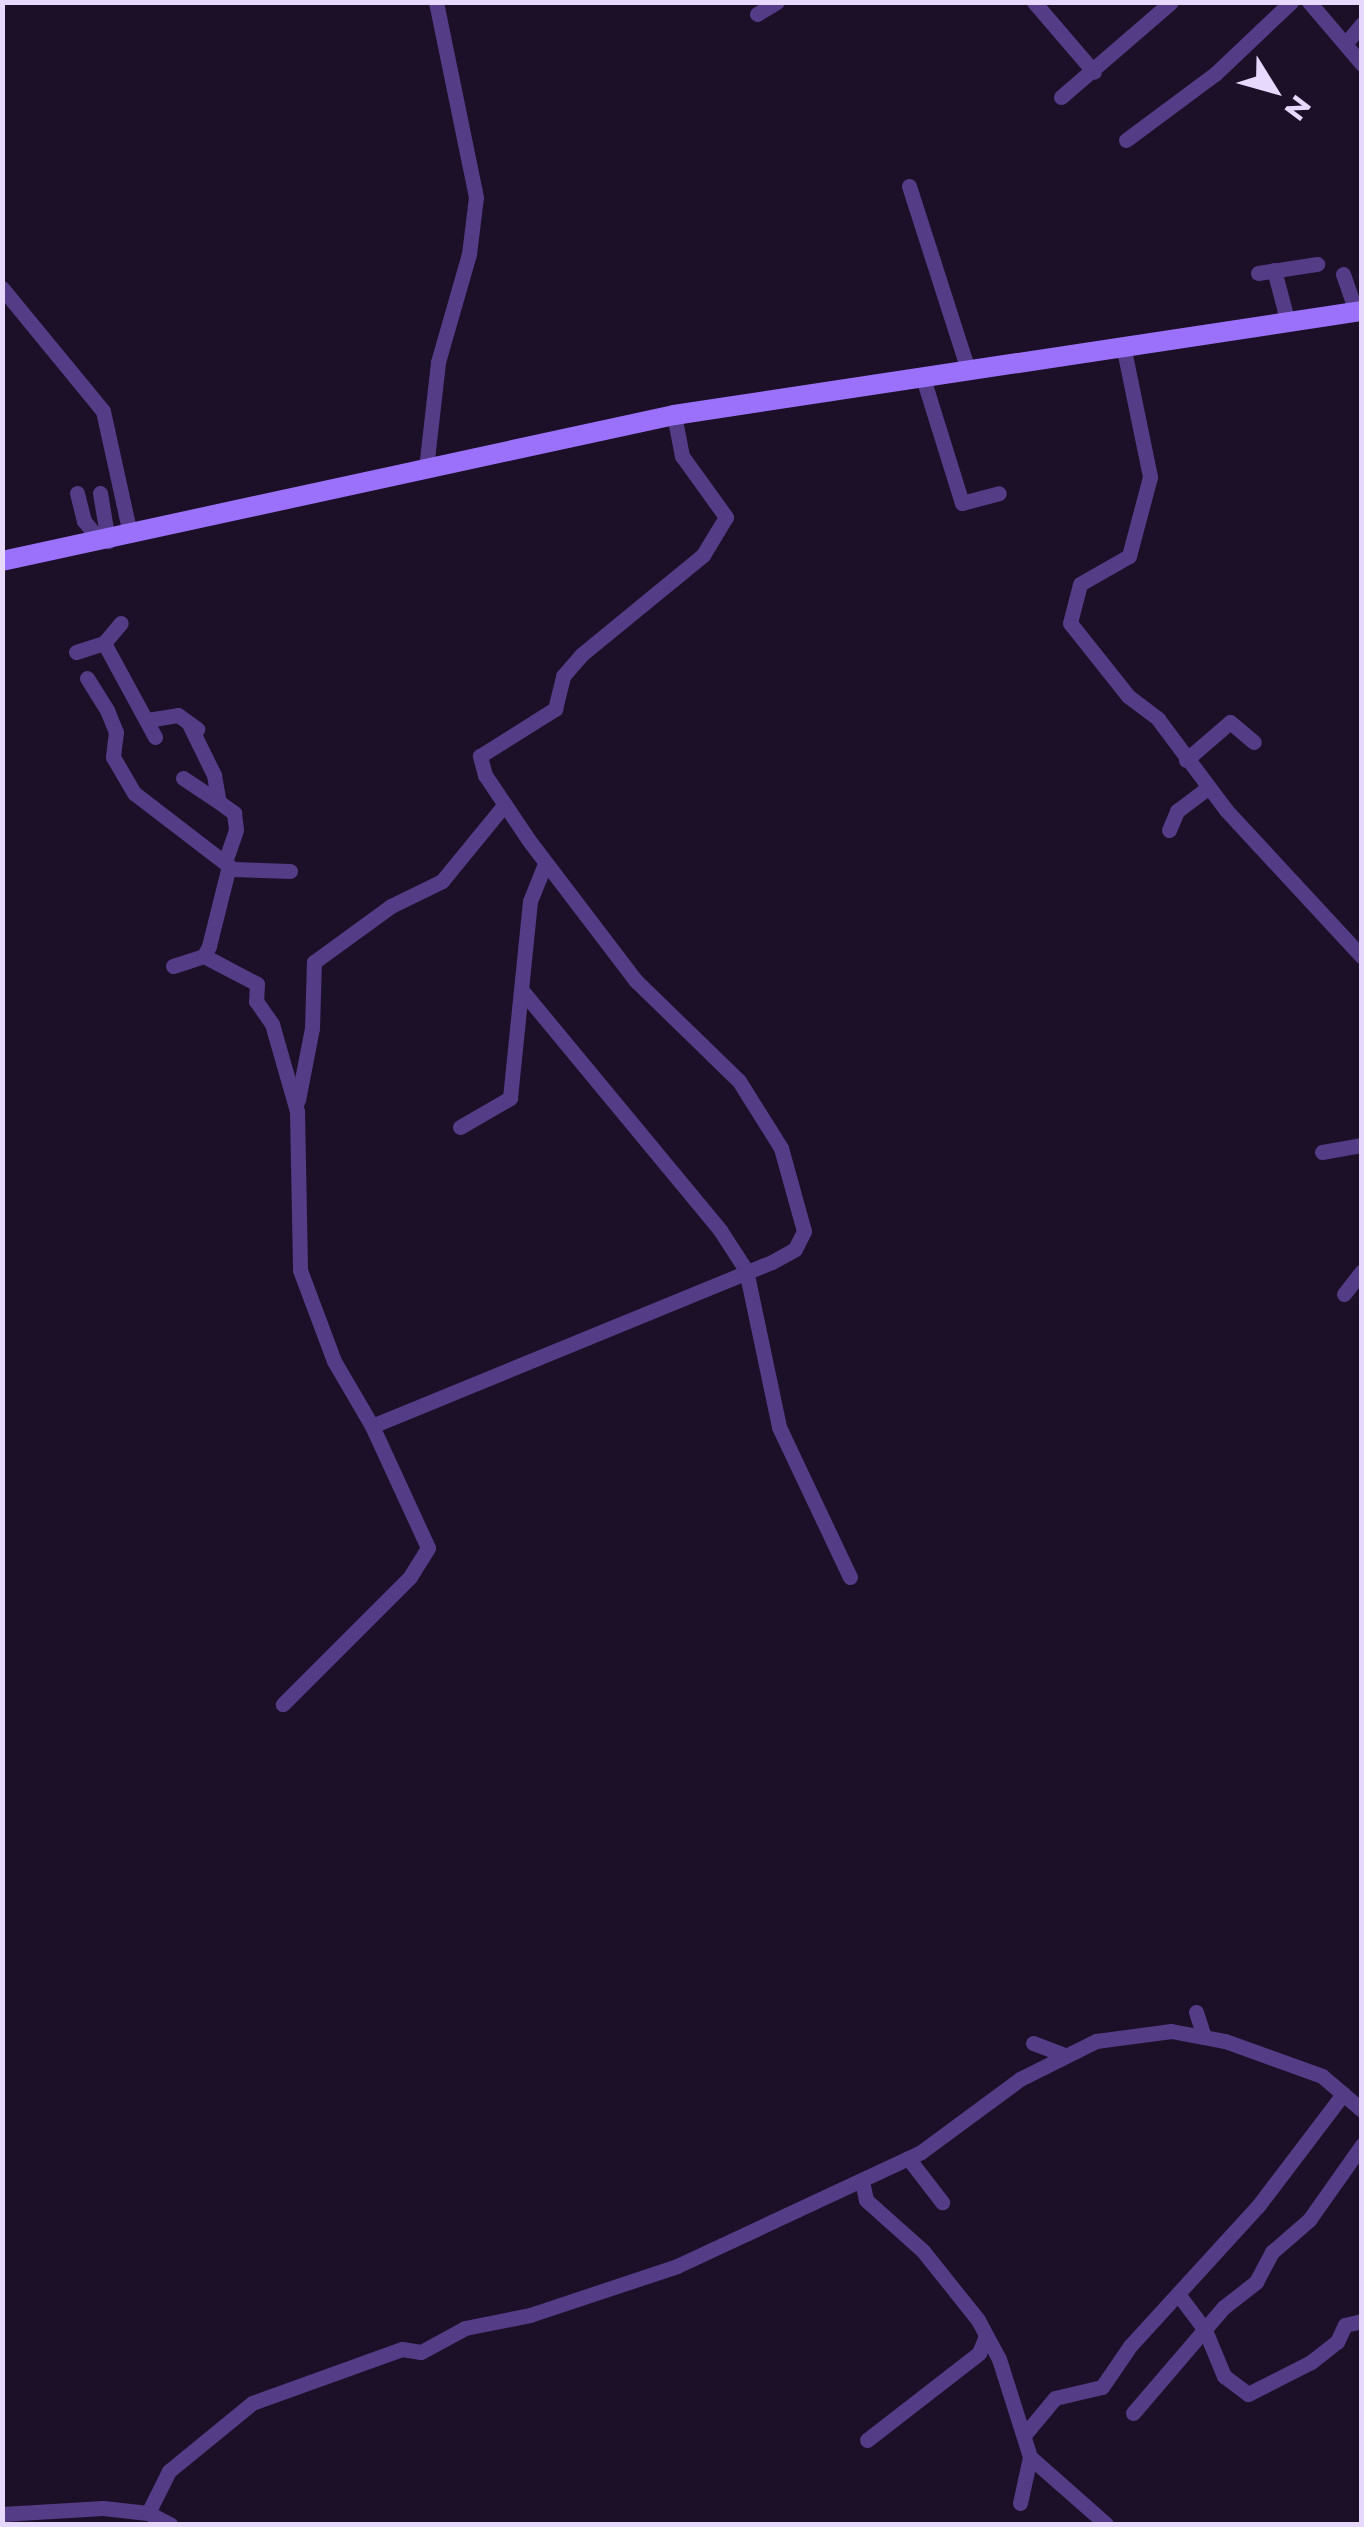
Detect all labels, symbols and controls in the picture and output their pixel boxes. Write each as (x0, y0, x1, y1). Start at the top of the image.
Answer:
north arrow (1224, 40, 1324, 140)
text: N (1278, 89, 1318, 127)

